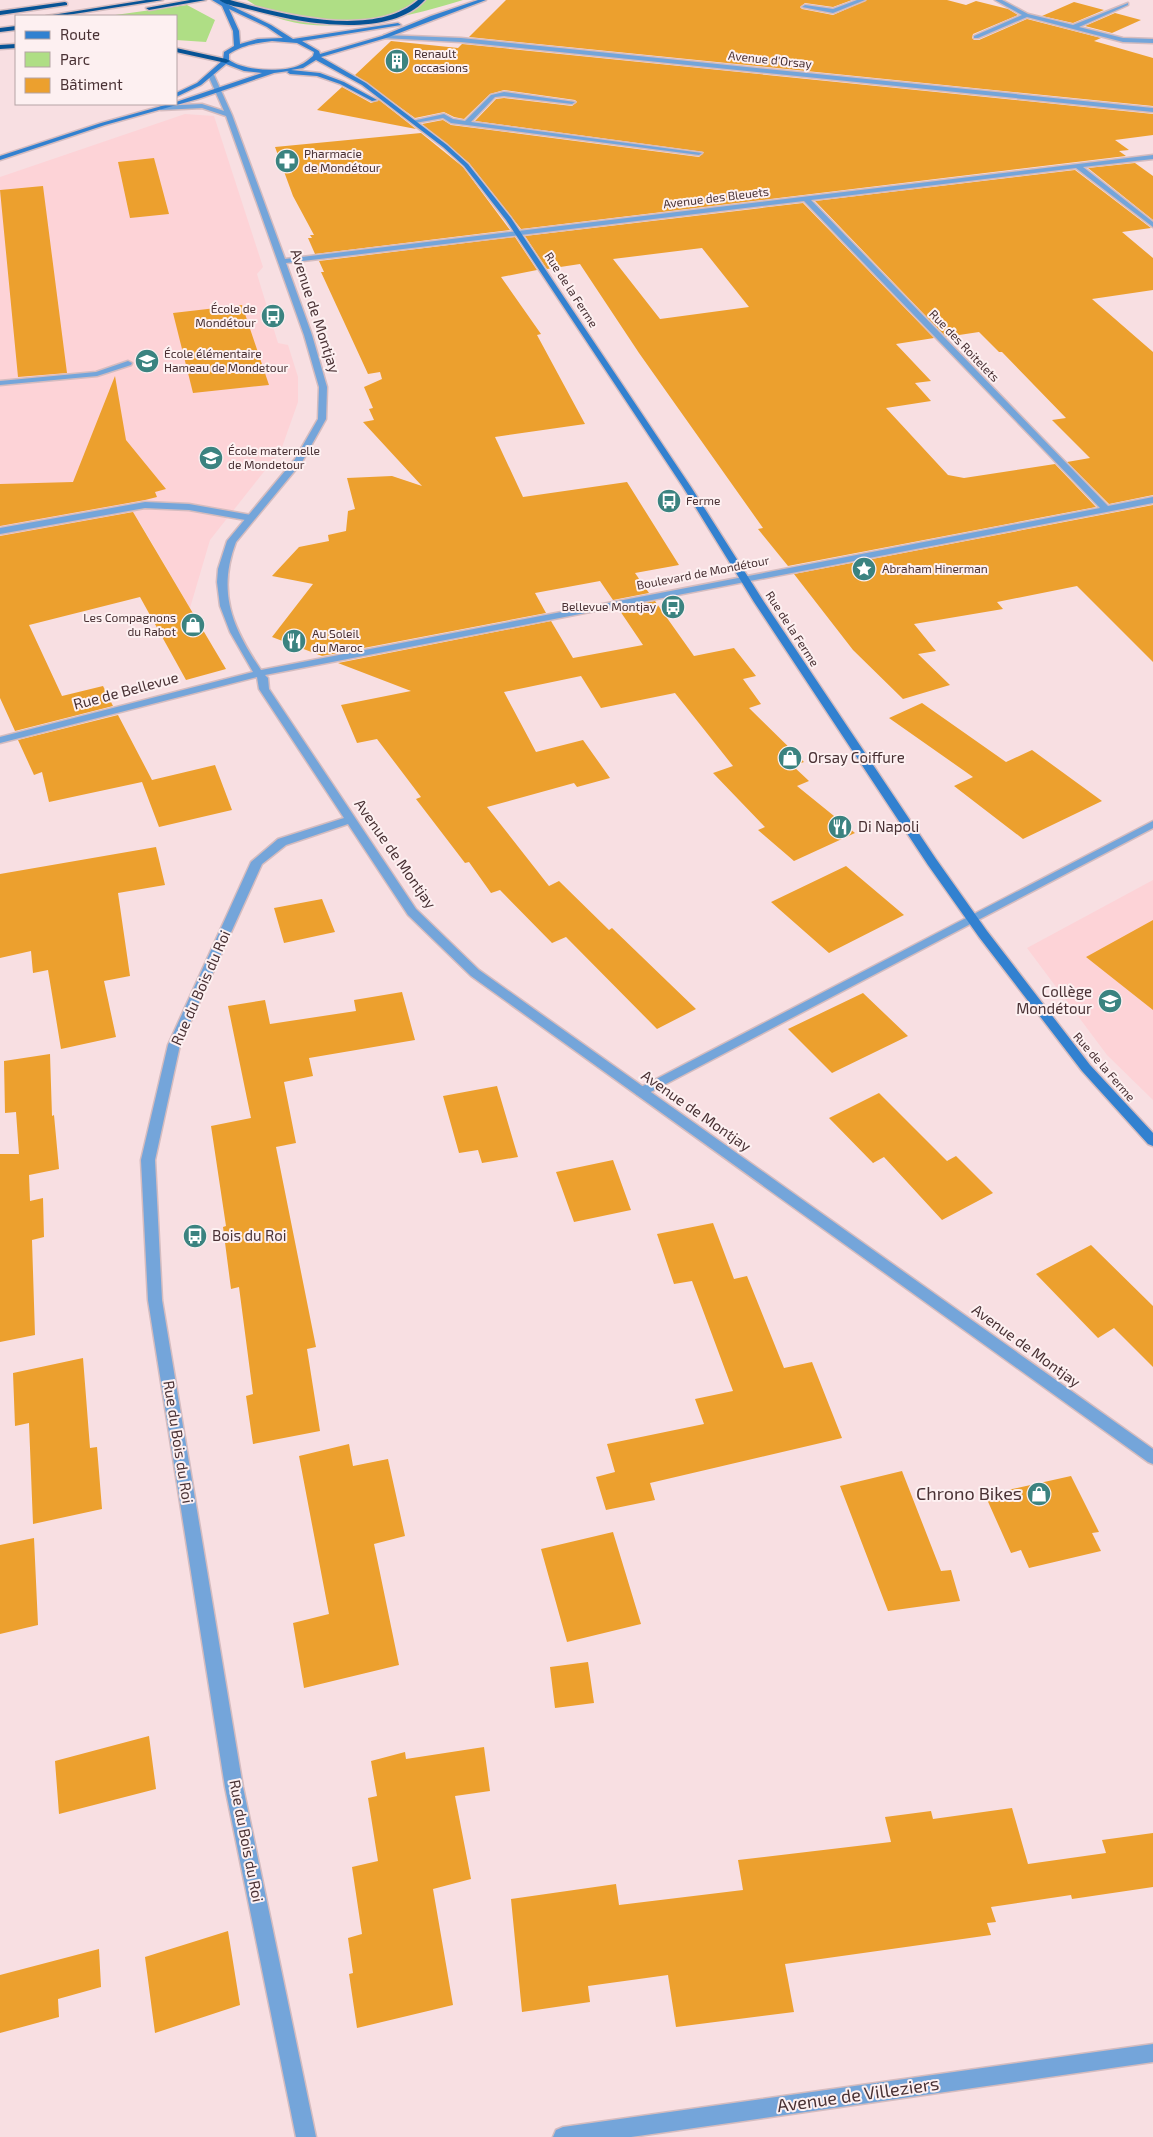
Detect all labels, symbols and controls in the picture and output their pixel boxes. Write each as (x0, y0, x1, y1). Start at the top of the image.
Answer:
legend (15, 15, 178, 105)
text: Route (60, 25, 100, 43)
place label: Renault occasions (414, 46, 468, 74)
building icon: Renault occasions (384, 48, 410, 74)
street label: Avenue d'Orsay (728, 48, 813, 70)
text: Parc (60, 50, 90, 68)
text: Bâtiment (60, 75, 123, 93)
place label: Pharmacie de Mondétour (304, 146, 381, 174)
pharmacy icon: Pharmacie de Mondétour (274, 148, 300, 174)
street label: Avenue des Bleuets (662, 184, 770, 210)
street label: Avenue de Montjay (286, 246, 345, 375)
street label: Rue de la Ferme (542, 249, 601, 330)
place label: École de Mondétour (195, 301, 256, 329)
bus stop icon: École de Mondétour (260, 303, 286, 329)
street label: Rue des Roitelets (927, 307, 1003, 384)
place label: École élémentaire Hameau de Mondetour (164, 346, 289, 374)
school or university icon: École élémentaire Hameau de Mondetour (134, 348, 160, 374)
place label: École maternelle de Mondetour (228, 443, 320, 471)
school or university icon: École maternelle de Mondetour (198, 445, 224, 471)
bus stop icon: Ferme (656, 488, 682, 514)
place label: Ferme (686, 493, 721, 507)
street label: Boulevard de Mondétour (635, 552, 771, 592)
place icon: Abraham Hinerman (851, 556, 877, 582)
place label: Abraham Hinerman (882, 561, 988, 575)
street label: Rue de la Ferme (763, 588, 822, 669)
bus stop icon: Bellevue Montjay (660, 594, 686, 620)
place label: Bellevue Montjay (561, 599, 657, 614)
place label: Les Compagnons du Rabot (83, 610, 176, 638)
shop icon: Les Compagnons du Rabot (180, 612, 206, 638)
place label: Au Soleil du Maroc (312, 626, 363, 654)
restaurant icon: Au Soleil du Maroc (281, 628, 307, 654)
street label: Rue de Bellevue (71, 667, 180, 713)
shop icon: Orsay Coiffure (777, 745, 803, 771)
place label: Orsay Coiffure (808, 748, 905, 766)
street label: Avenue de Montjay (350, 795, 440, 912)
restaurant icon: Di Napoli (827, 814, 853, 840)
place label: Di Napoli (858, 817, 919, 835)
street label: Rue du Bois du Roi (167, 927, 234, 1048)
place label: Collège Mondétour (1016, 982, 1092, 1017)
school or university icon: Collège Mondétour (1097, 988, 1123, 1014)
street label: Rue de la Ferme (1071, 1029, 1138, 1104)
street label: Avenue de Montjay (638, 1066, 755, 1156)
bus stop icon: Bois du Roi (182, 1223, 208, 1249)
place label: Bois du Roi (212, 1226, 286, 1244)
street label: Avenue de Montjay (968, 1300, 1084, 1391)
street label: Rue du Bois du Roi (160, 1379, 198, 1505)
shop icon: Chrono Bikes (1026, 1481, 1052, 1507)
place label: Chrono Bikes (916, 1482, 1022, 1504)
street label: Rue du Bois du Roi (226, 1778, 268, 1903)
street label: Avenue de Villeziers (775, 2072, 940, 2116)

